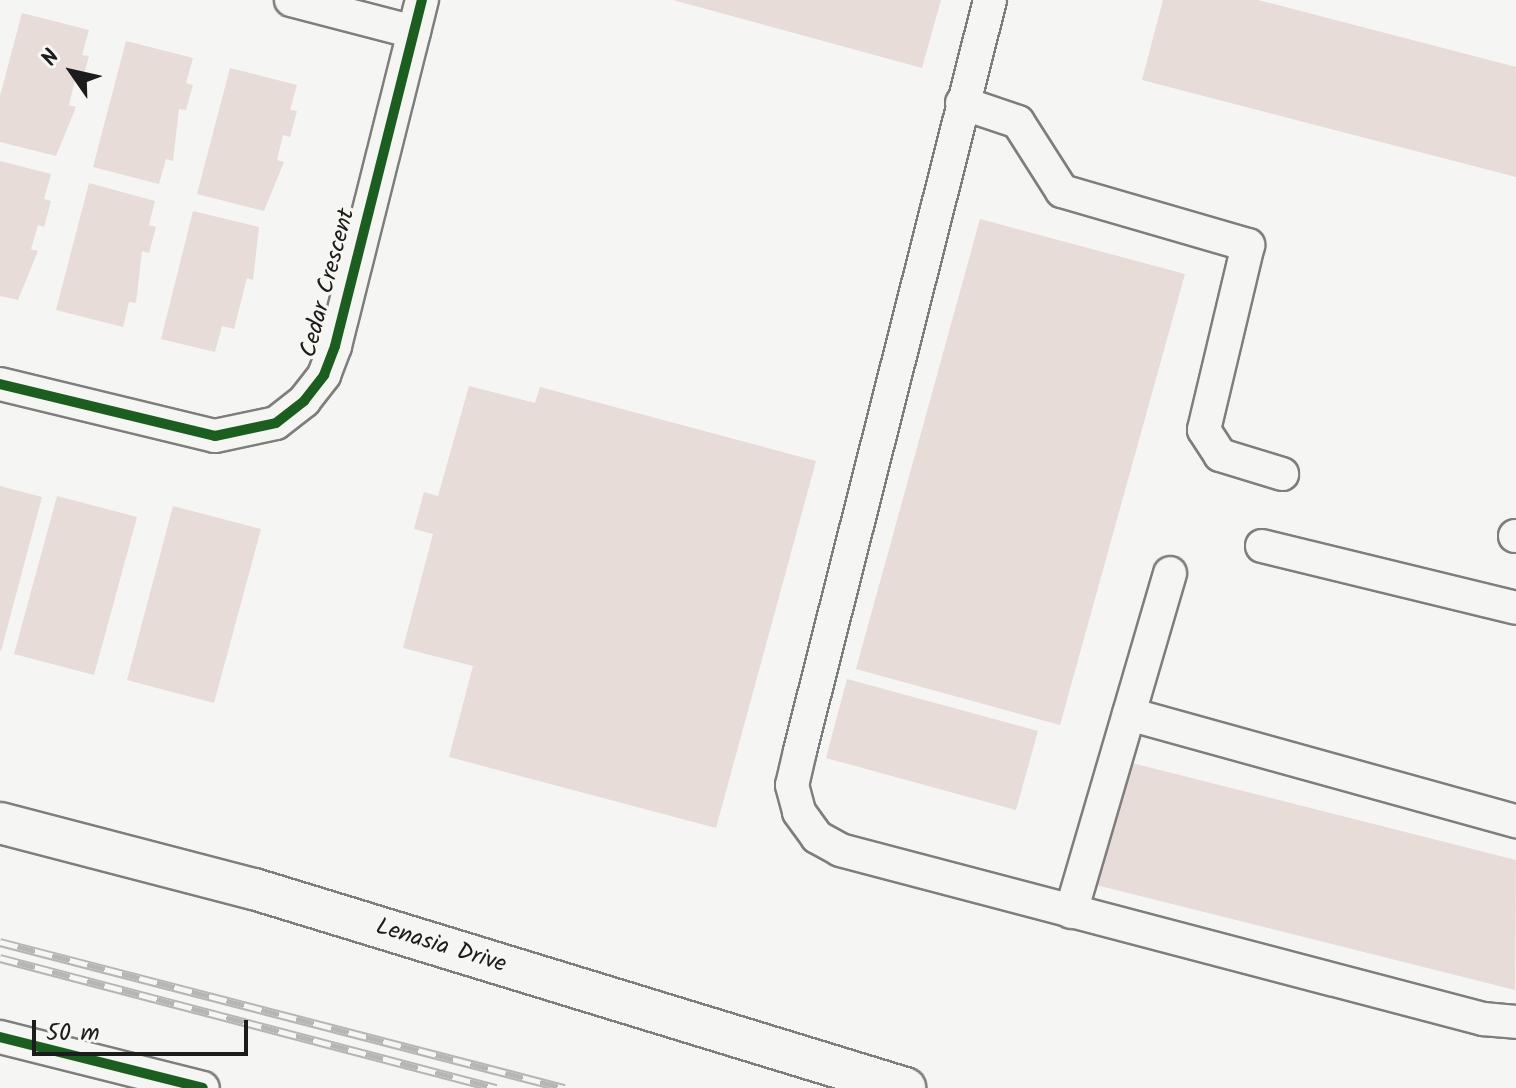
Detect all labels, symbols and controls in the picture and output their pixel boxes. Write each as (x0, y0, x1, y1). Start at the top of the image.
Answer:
north arrow (32, 32, 112, 112)
text: N (33, 43, 70, 74)
street label: Cedar Crescent (294, 205, 362, 361)
street label: Lenasia Drive (372, 913, 510, 979)
scale bar (36, 1004, 252, 1054)
text: 50 m (46, 1014, 100, 1053)

